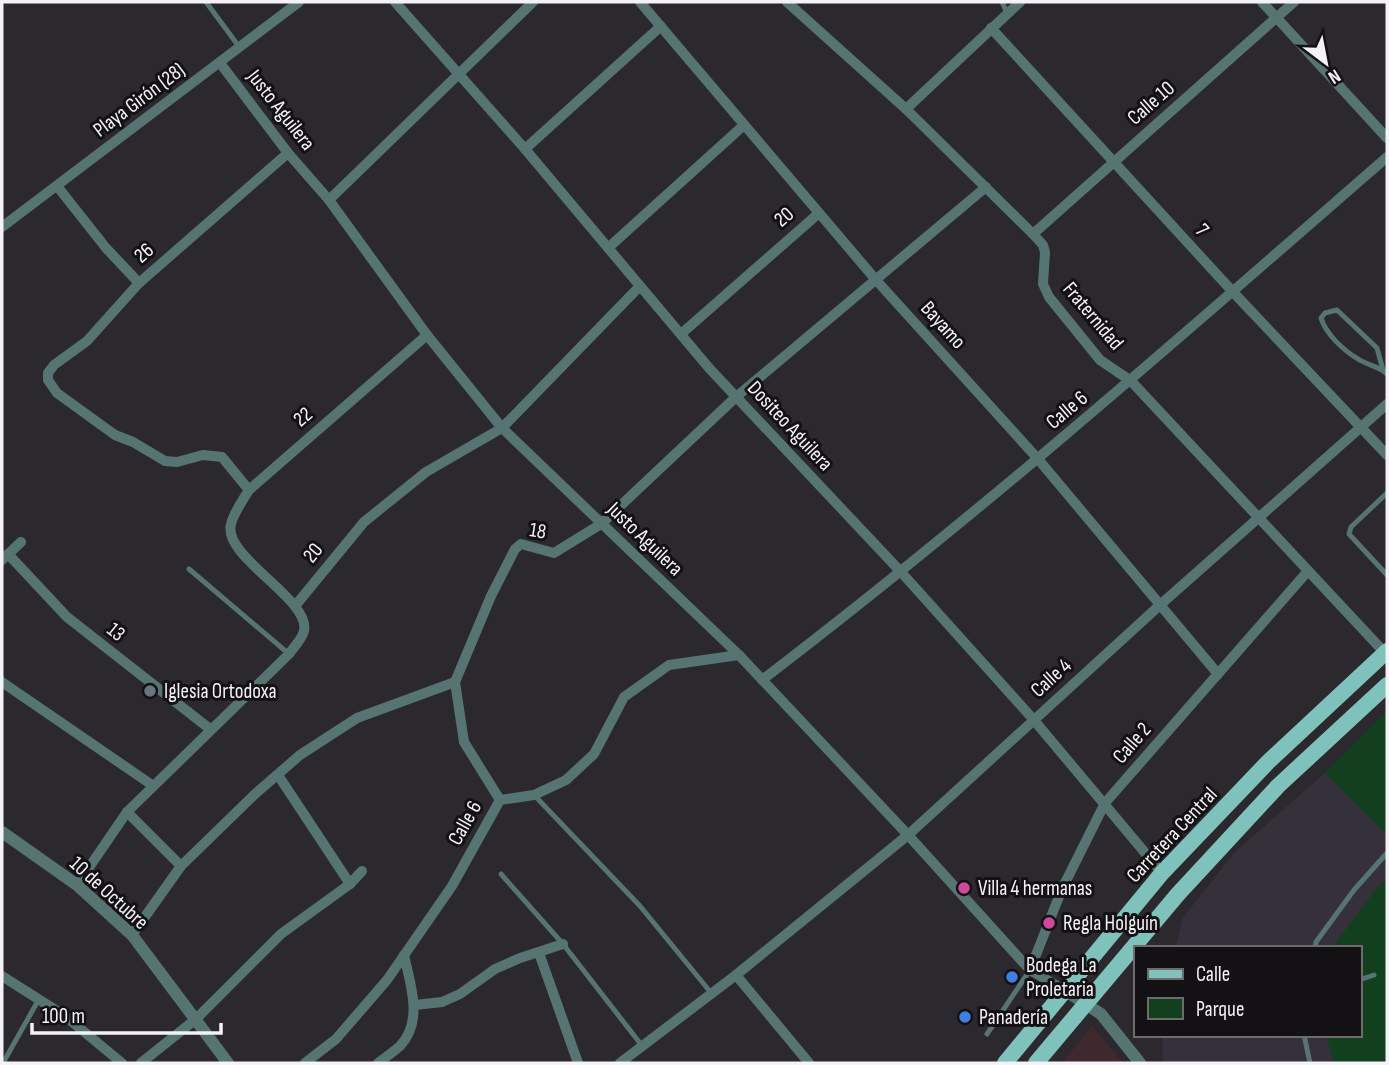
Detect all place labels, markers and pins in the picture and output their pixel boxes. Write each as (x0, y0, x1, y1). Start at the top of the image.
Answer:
place label: Iglesia Ortodoxa (164, 679, 276, 704)
marker: Iglesia Ortodoxa (142, 683, 158, 699)
place label: Villa 4 hermanas (978, 876, 1092, 901)
marker: Villa 4 hermanas (956, 880, 972, 896)
place label: Regla Holguín (1063, 911, 1158, 936)
marker: Regla Holguín (1041, 915, 1057, 931)
place label: Bodega La Proletaria (1026, 953, 1097, 1002)
marker: Bodega La Proletaria (1004, 969, 1020, 985)
place label: Panadería (979, 1005, 1048, 1030)
marker: Panadería (957, 1009, 973, 1025)

